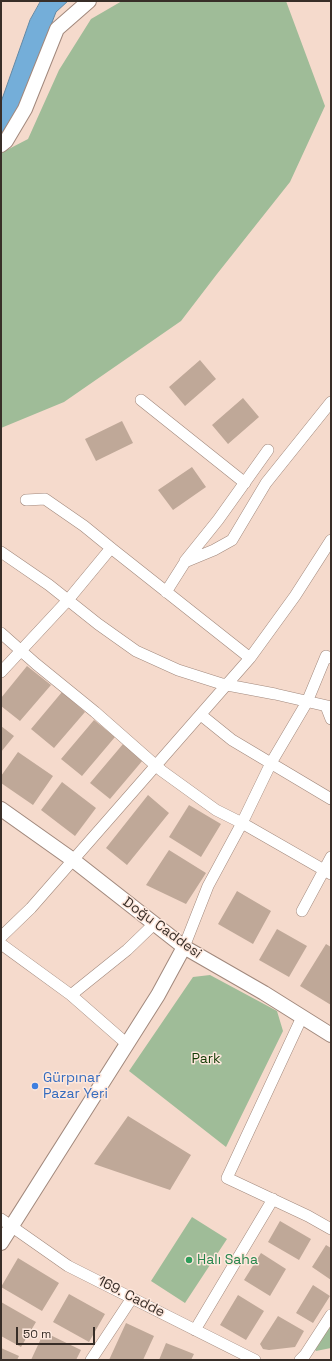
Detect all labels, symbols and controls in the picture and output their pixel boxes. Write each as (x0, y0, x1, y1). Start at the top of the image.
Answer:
street label: Doğu Caddesi (119, 894, 205, 962)
park label: Park (191, 1051, 221, 1067)
place label: Gürpınar Pazar Yeri (43, 1070, 108, 1102)
marker: Gürpınar Pazar Yeri (30, 1081, 40, 1091)
place label: Halı Saha (197, 1252, 258, 1268)
marker: Halı Saha (184, 1255, 194, 1265)
street label: 169. Cadde (95, 1273, 167, 1321)
scale bar (18, 1319, 97, 1345)
text: 50 m (23, 1326, 51, 1342)

